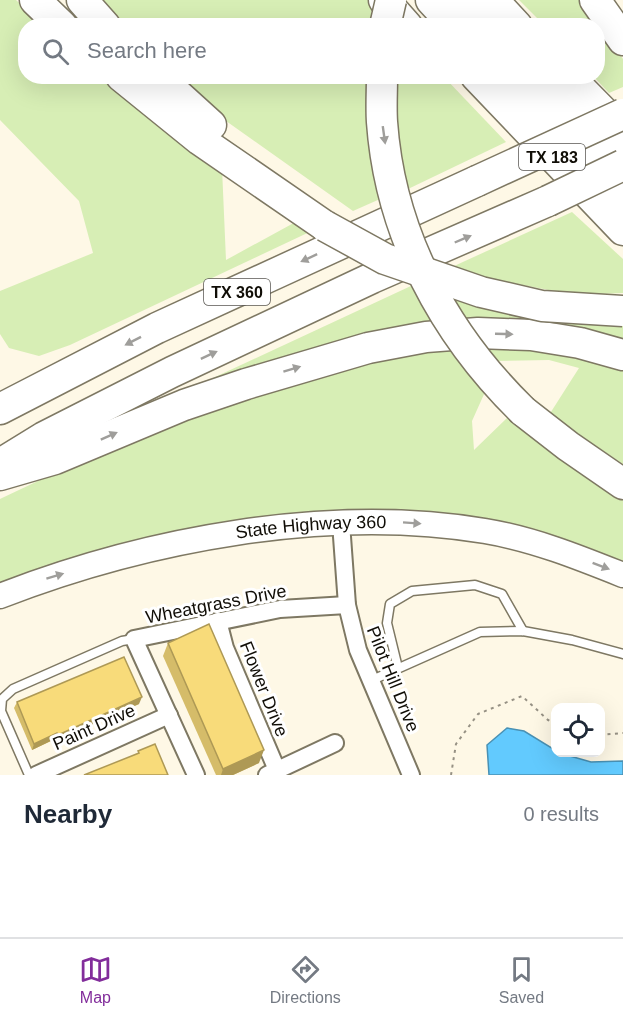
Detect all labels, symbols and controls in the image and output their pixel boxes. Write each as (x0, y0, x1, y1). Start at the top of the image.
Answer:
search box (18, 18, 605, 84)
icon: search (39, 35, 72, 68)
text: Search here (87, 38, 207, 63)
one-way arrow (380, 125, 389, 144)
road number: TX 183 (519, 144, 585, 170)
one-way arrow (454, 234, 472, 244)
one-way arrow (301, 253, 318, 262)
road number: TX 360 (204, 279, 270, 305)
one-way arrow (494, 329, 513, 338)
one-way arrow (124, 336, 141, 345)
one-way arrow (200, 350, 217, 359)
one-way arrow (283, 364, 301, 374)
one-way arrow (100, 431, 118, 441)
street label: State Highway 360 (234, 512, 386, 543)
one-way arrow (403, 518, 422, 528)
one-way arrow (592, 562, 610, 572)
one-way arrow (46, 571, 64, 581)
street label: Wheatgrass Drive (144, 581, 288, 627)
street label: Pilot Hill Drive (363, 623, 423, 735)
street label: Flower Drive (236, 638, 292, 740)
street label: Paint Drive (50, 700, 138, 754)
map controls (551, 703, 605, 757)
button: locate (551, 703, 605, 757)
text: Nearby (24, 799, 112, 829)
text: 0 results (523, 803, 599, 825)
tab: Map (79, 953, 112, 1007)
tab: Directions (270, 953, 341, 1007)
tab: Saved (499, 953, 544, 1007)

